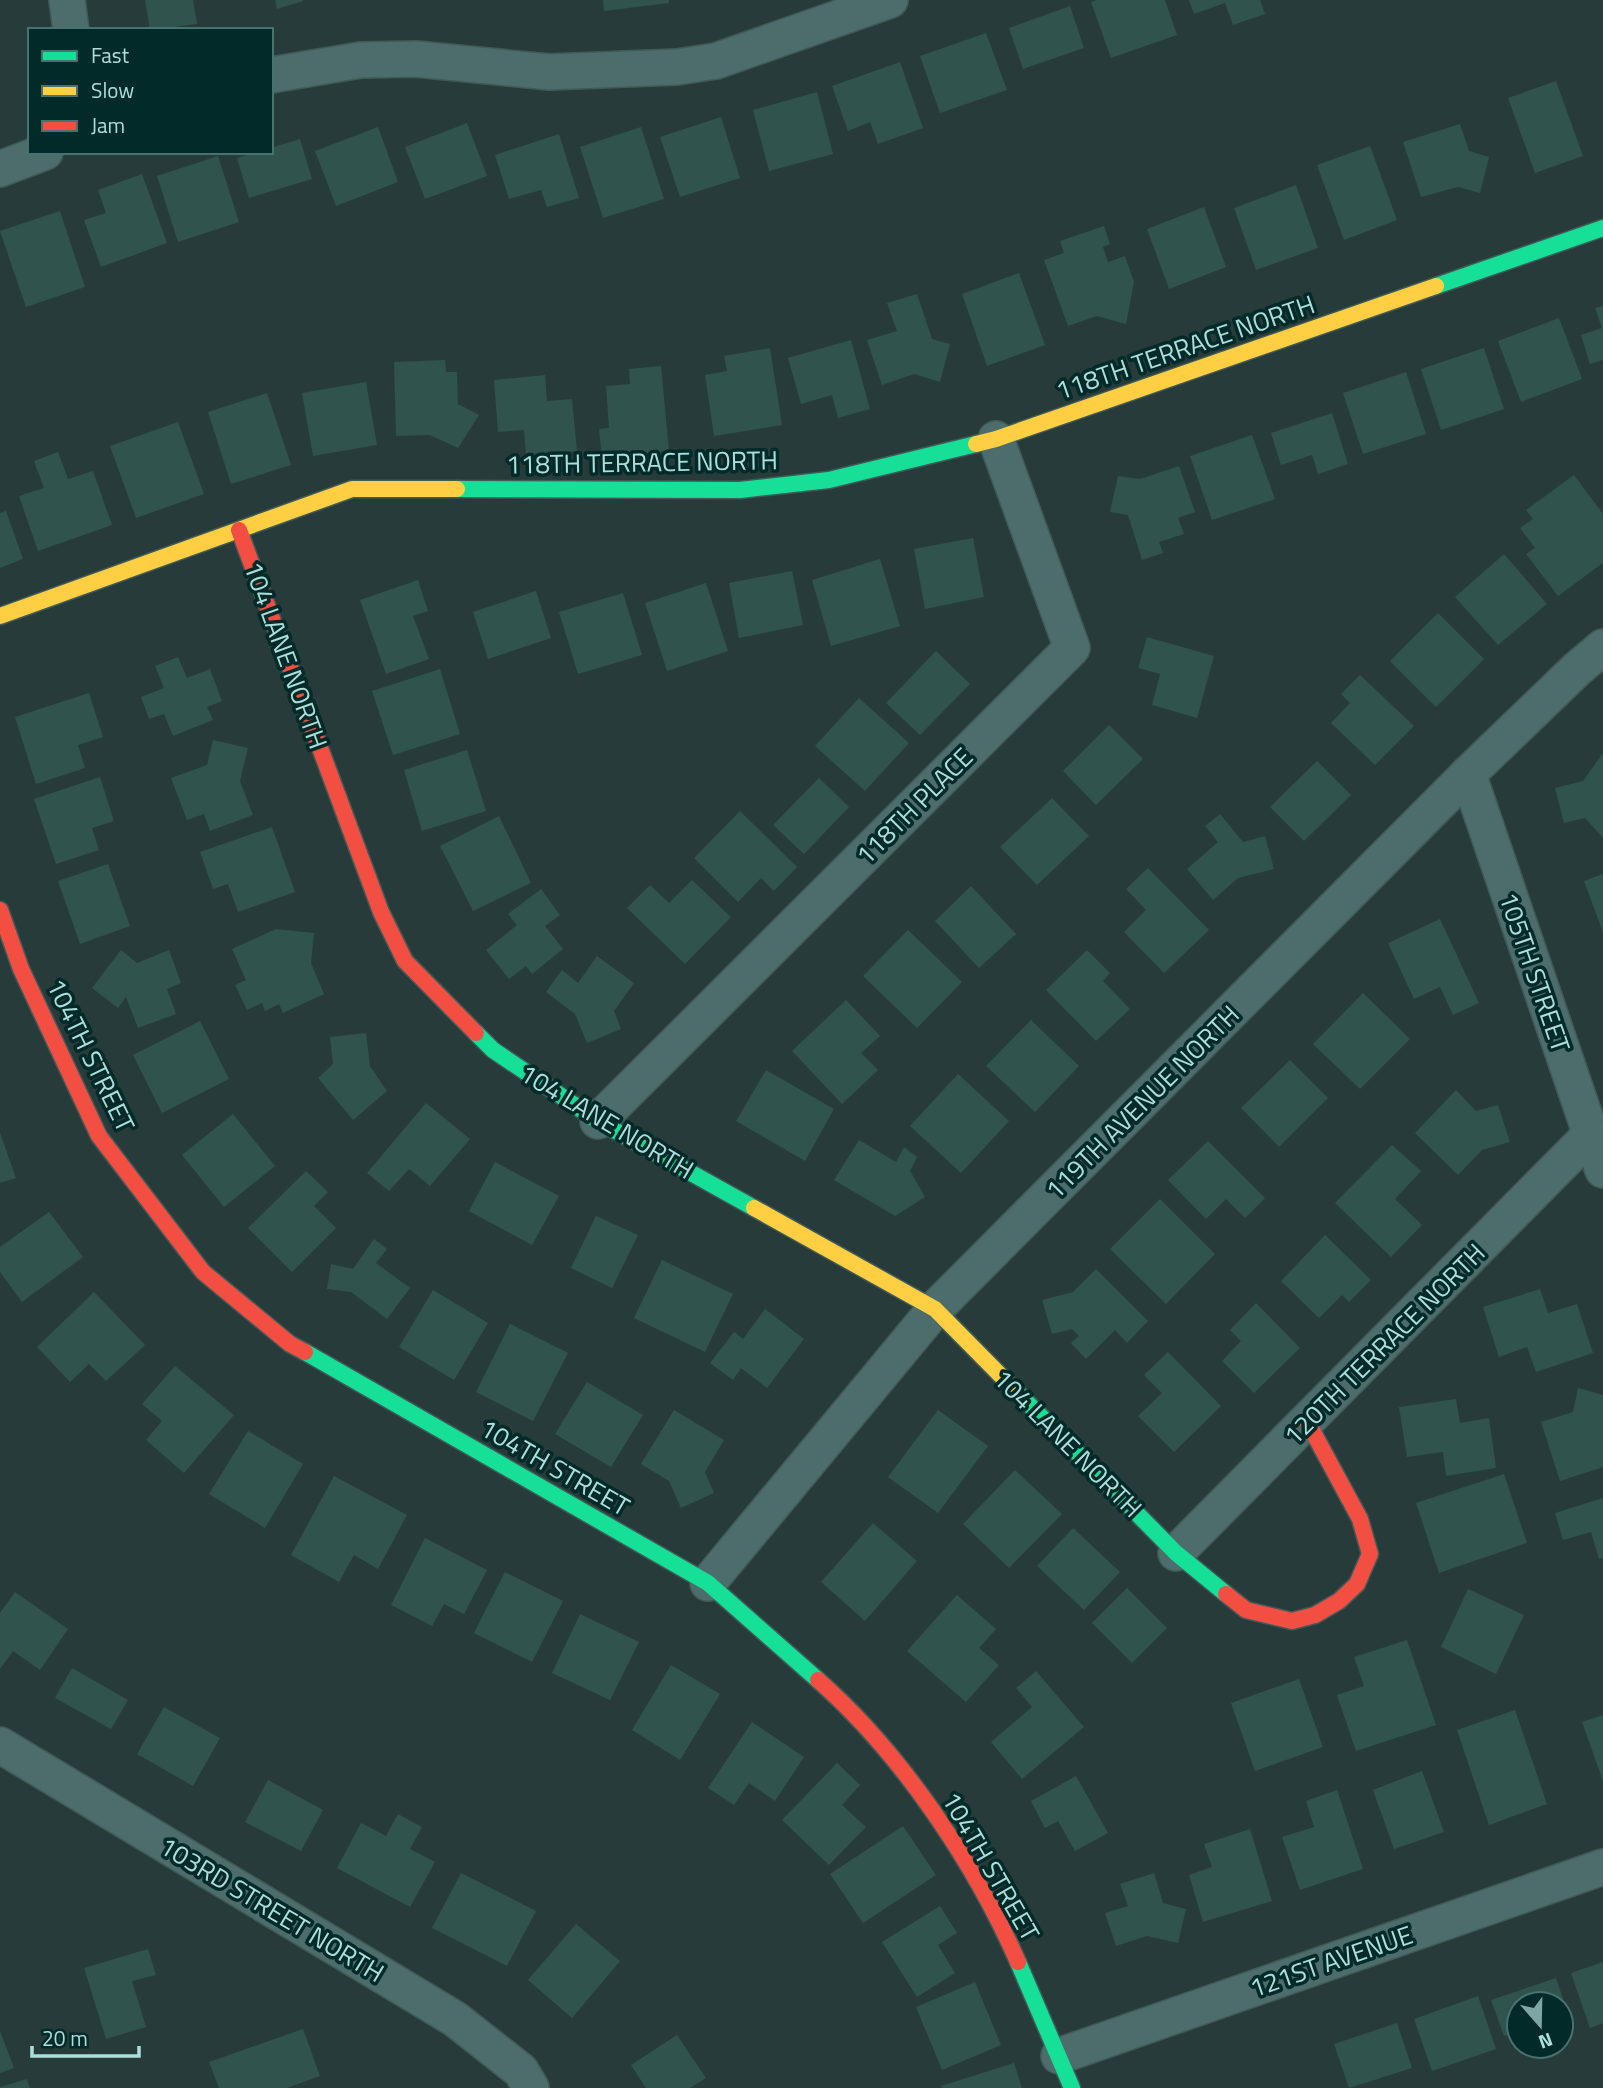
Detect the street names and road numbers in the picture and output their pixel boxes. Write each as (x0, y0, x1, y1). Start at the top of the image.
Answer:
street label: 118TH TERRACE NORTH (1050, 284, 1320, 410)
street label: 118TH TERRACE NORTH (506, 440, 778, 484)
street label: 104 LANE NORTH (234, 556, 338, 754)
street label: 118TH PLACE (846, 738, 982, 874)
street label: 105TH STREET (1489, 887, 1581, 1058)
street label: 104TH STREET (37, 971, 145, 1139)
street label: 119TH AVENUE NORTH (1036, 996, 1248, 1208)
street label: 104 LANE NORTH (513, 1054, 701, 1188)
street label: 120TH TERRACE NORTH (1274, 1234, 1494, 1454)
street label: 104 LANE NORTH (985, 1360, 1151, 1526)
street label: 104TH STREET (473, 1408, 637, 1526)
street label: 104TH STREET (932, 1784, 1050, 1948)
street label: 103RD STREET NORTH (152, 1826, 392, 1992)
street label: 121ST AVENUE (1244, 1915, 1418, 2007)

